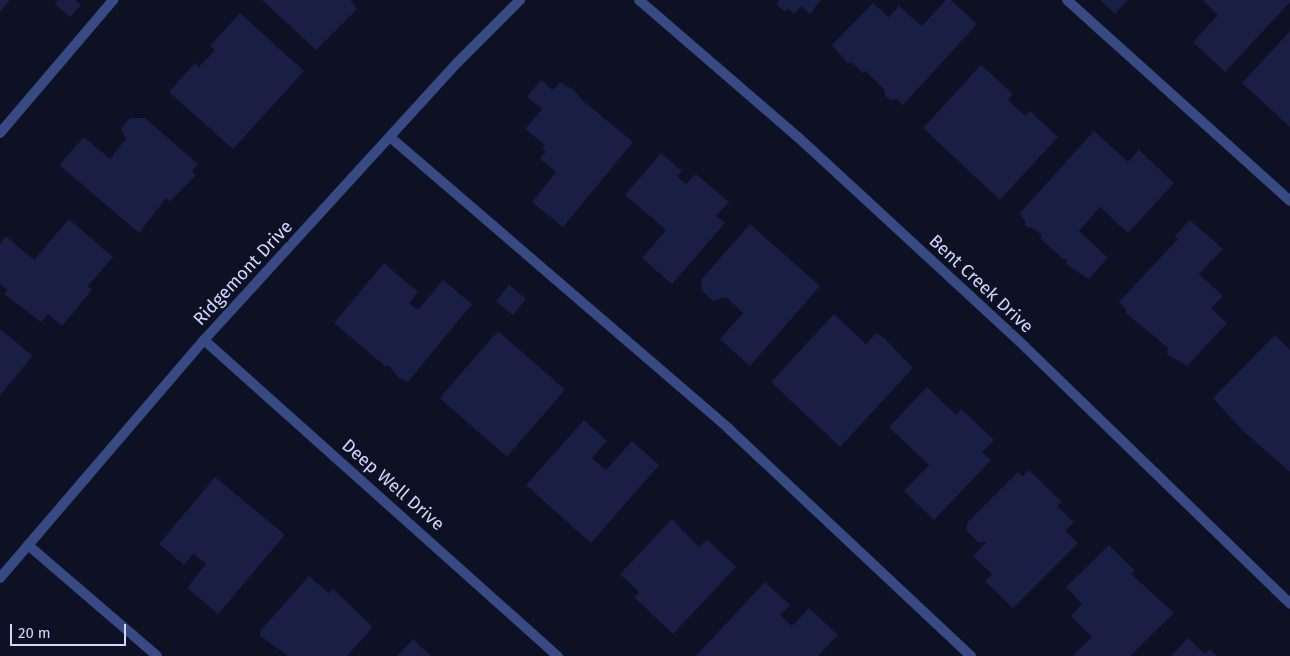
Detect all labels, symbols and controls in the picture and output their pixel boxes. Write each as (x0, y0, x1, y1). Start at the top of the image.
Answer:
street label: Ridgemont Drive (189, 216, 297, 330)
street label: Bent Creek Drive (924, 230, 1038, 338)
street label: Deep Well Drive (337, 435, 449, 535)
scale bar (12, 614, 129, 646)
text: 20 m (18, 624, 51, 642)

